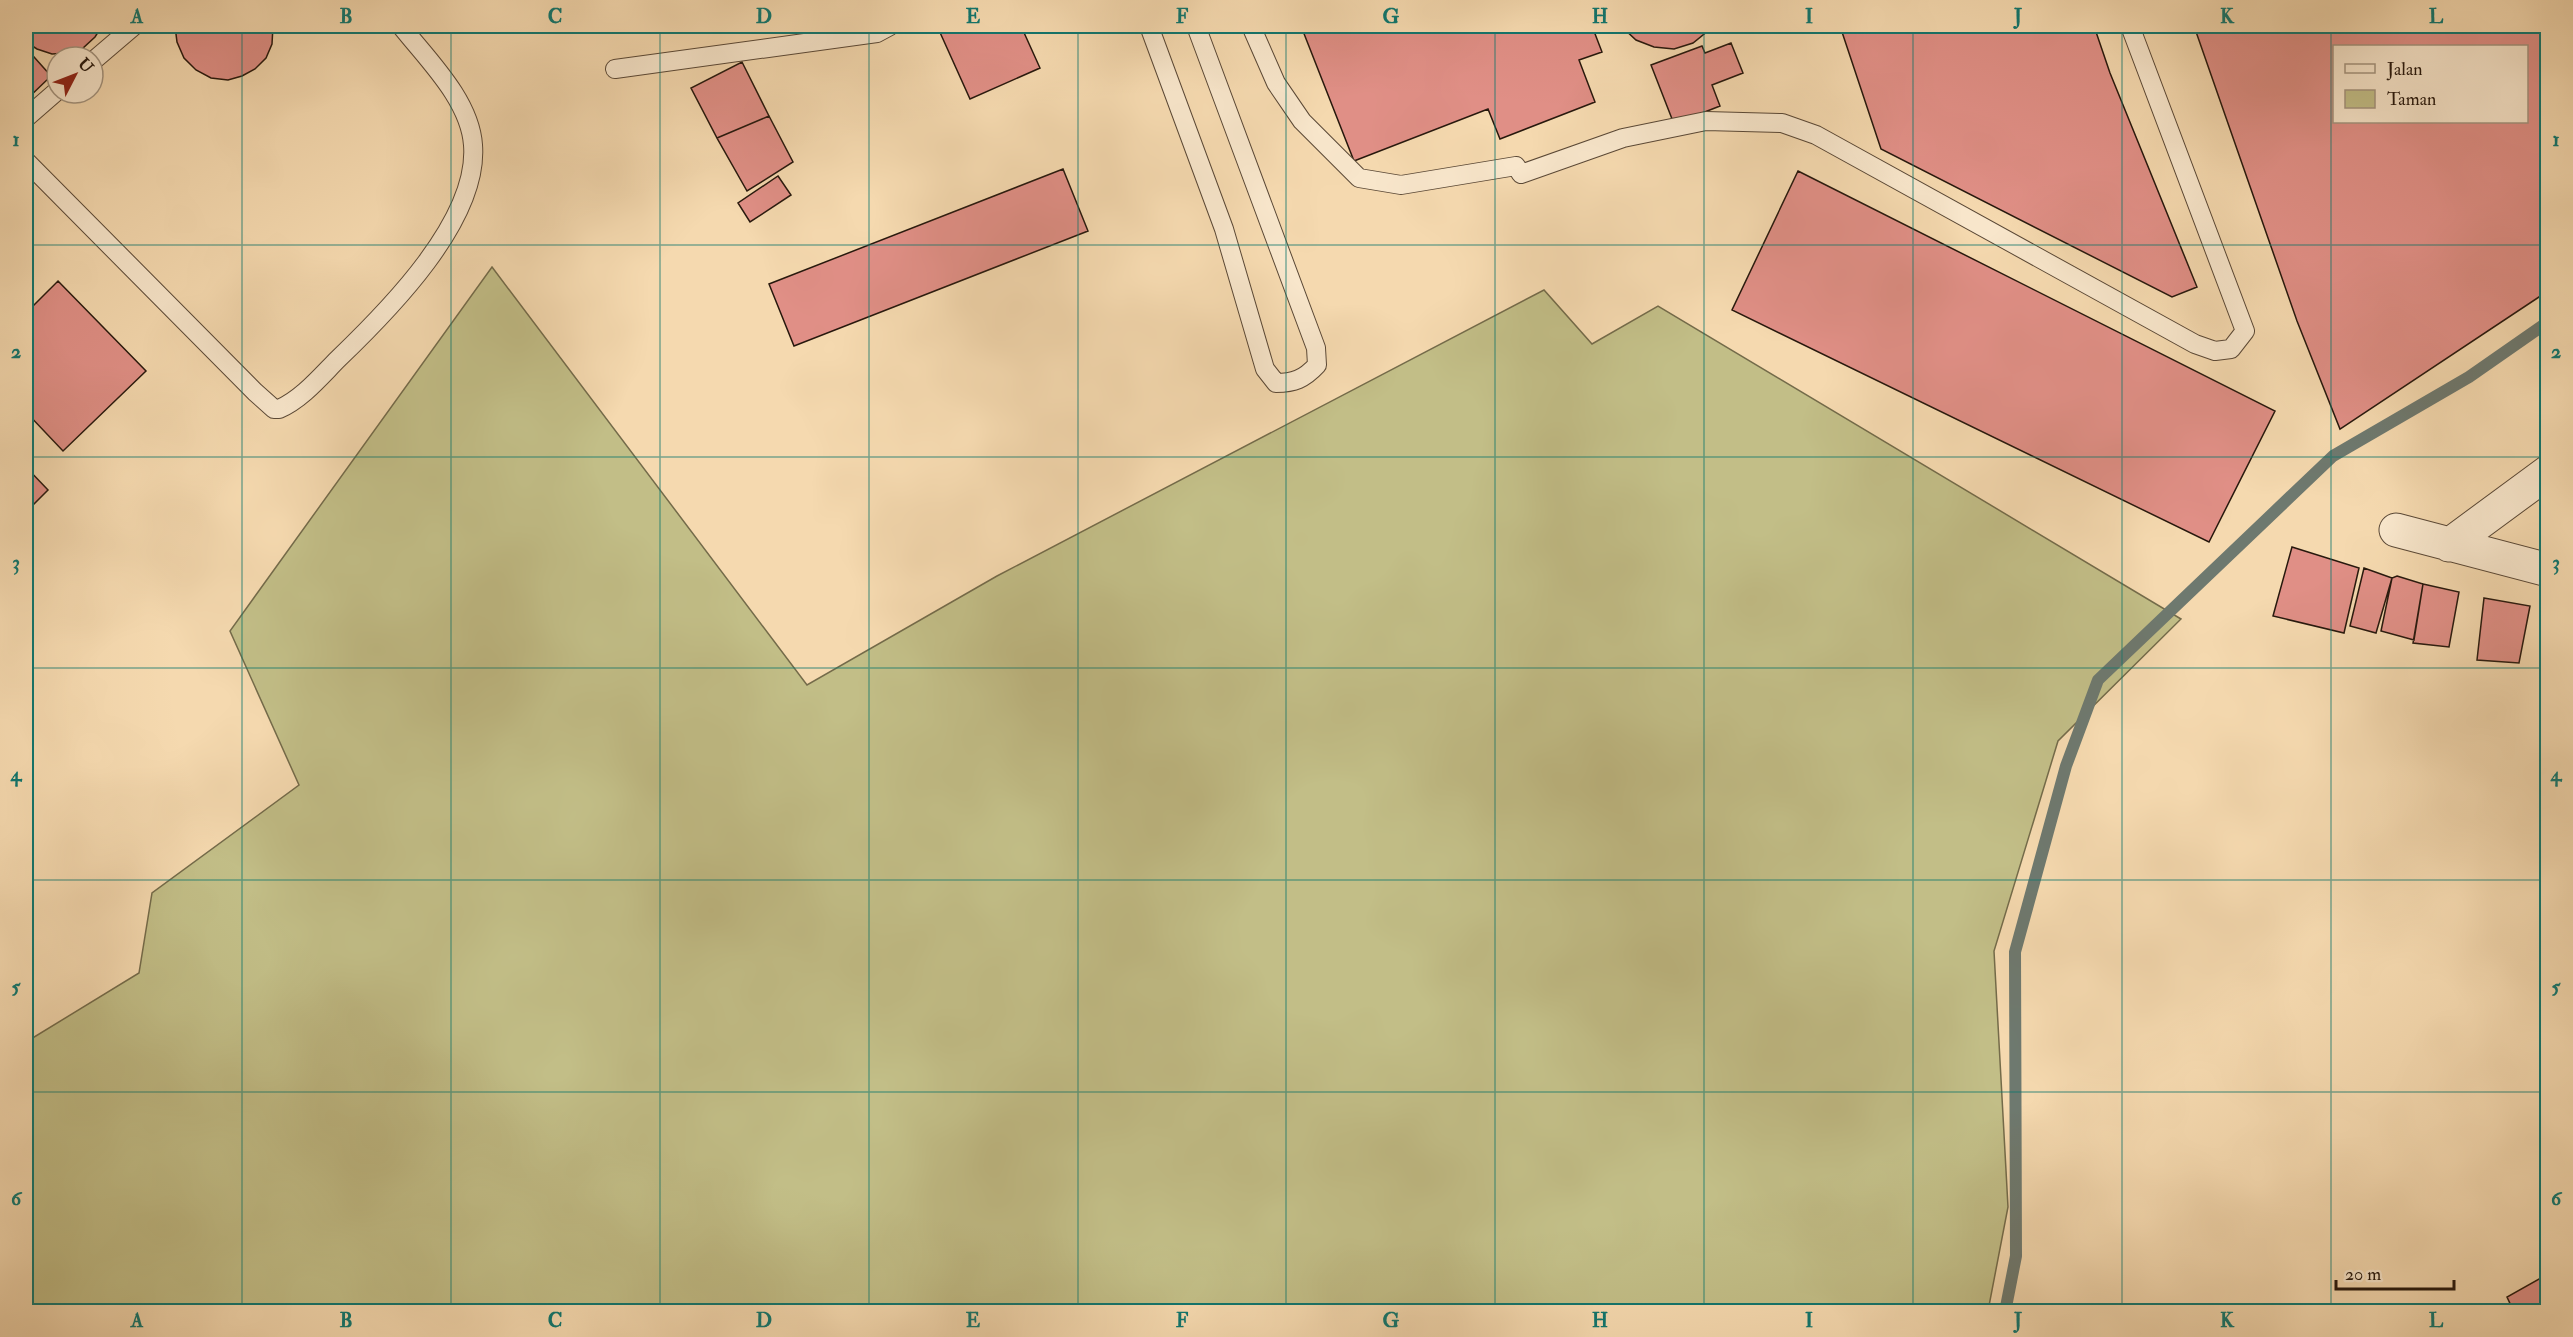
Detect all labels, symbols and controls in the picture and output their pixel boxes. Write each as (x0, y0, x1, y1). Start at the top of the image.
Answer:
text: A (130, 4, 144, 29)
text: B (339, 4, 353, 29)
text: C (548, 4, 562, 29)
text: D (756, 4, 772, 29)
text: E (966, 4, 981, 29)
text: F (1176, 4, 1189, 29)
text: G (1383, 4, 1400, 29)
text: H (1592, 4, 1608, 29)
text: I (1805, 4, 1813, 29)
text: J (2013, 4, 2022, 29)
text: K (2220, 4, 2235, 29)
text: L (2429, 4, 2444, 29)
north arrow (45, 45, 105, 105)
legend (2333, 45, 2528, 123)
text: U (73, 54, 98, 78)
text: Jalan (2386, 58, 2423, 81)
text: Taman (2387, 88, 2436, 111)
text: 1 (12, 127, 20, 152)
text: 1 (2552, 127, 2560, 152)
text: 2 (11, 339, 21, 364)
text: 2 (2551, 339, 2561, 364)
text: 3 (12, 550, 20, 575)
text: 3 (2552, 550, 2560, 575)
text: 4 (10, 762, 23, 787)
text: 4 (2550, 762, 2563, 787)
text: 5 (12, 974, 22, 999)
text: 5 (2552, 974, 2562, 999)
text: 6 (11, 1186, 23, 1211)
text: 6 (2551, 1186, 2563, 1211)
scale bar (2336, 1253, 2454, 1291)
text: 20 m (2345, 1263, 2381, 1286)
text: A (130, 1308, 144, 1333)
text: B (339, 1308, 353, 1333)
text: C (548, 1308, 562, 1333)
text: D (756, 1308, 772, 1333)
text: E (966, 1308, 981, 1333)
text: F (1176, 1308, 1189, 1333)
text: G (1383, 1308, 1400, 1333)
text: H (1592, 1308, 1608, 1333)
text: I (1805, 1308, 1813, 1333)
text: J (2013, 1308, 2022, 1333)
text: K (2220, 1308, 2235, 1333)
text: L (2429, 1308, 2444, 1333)

